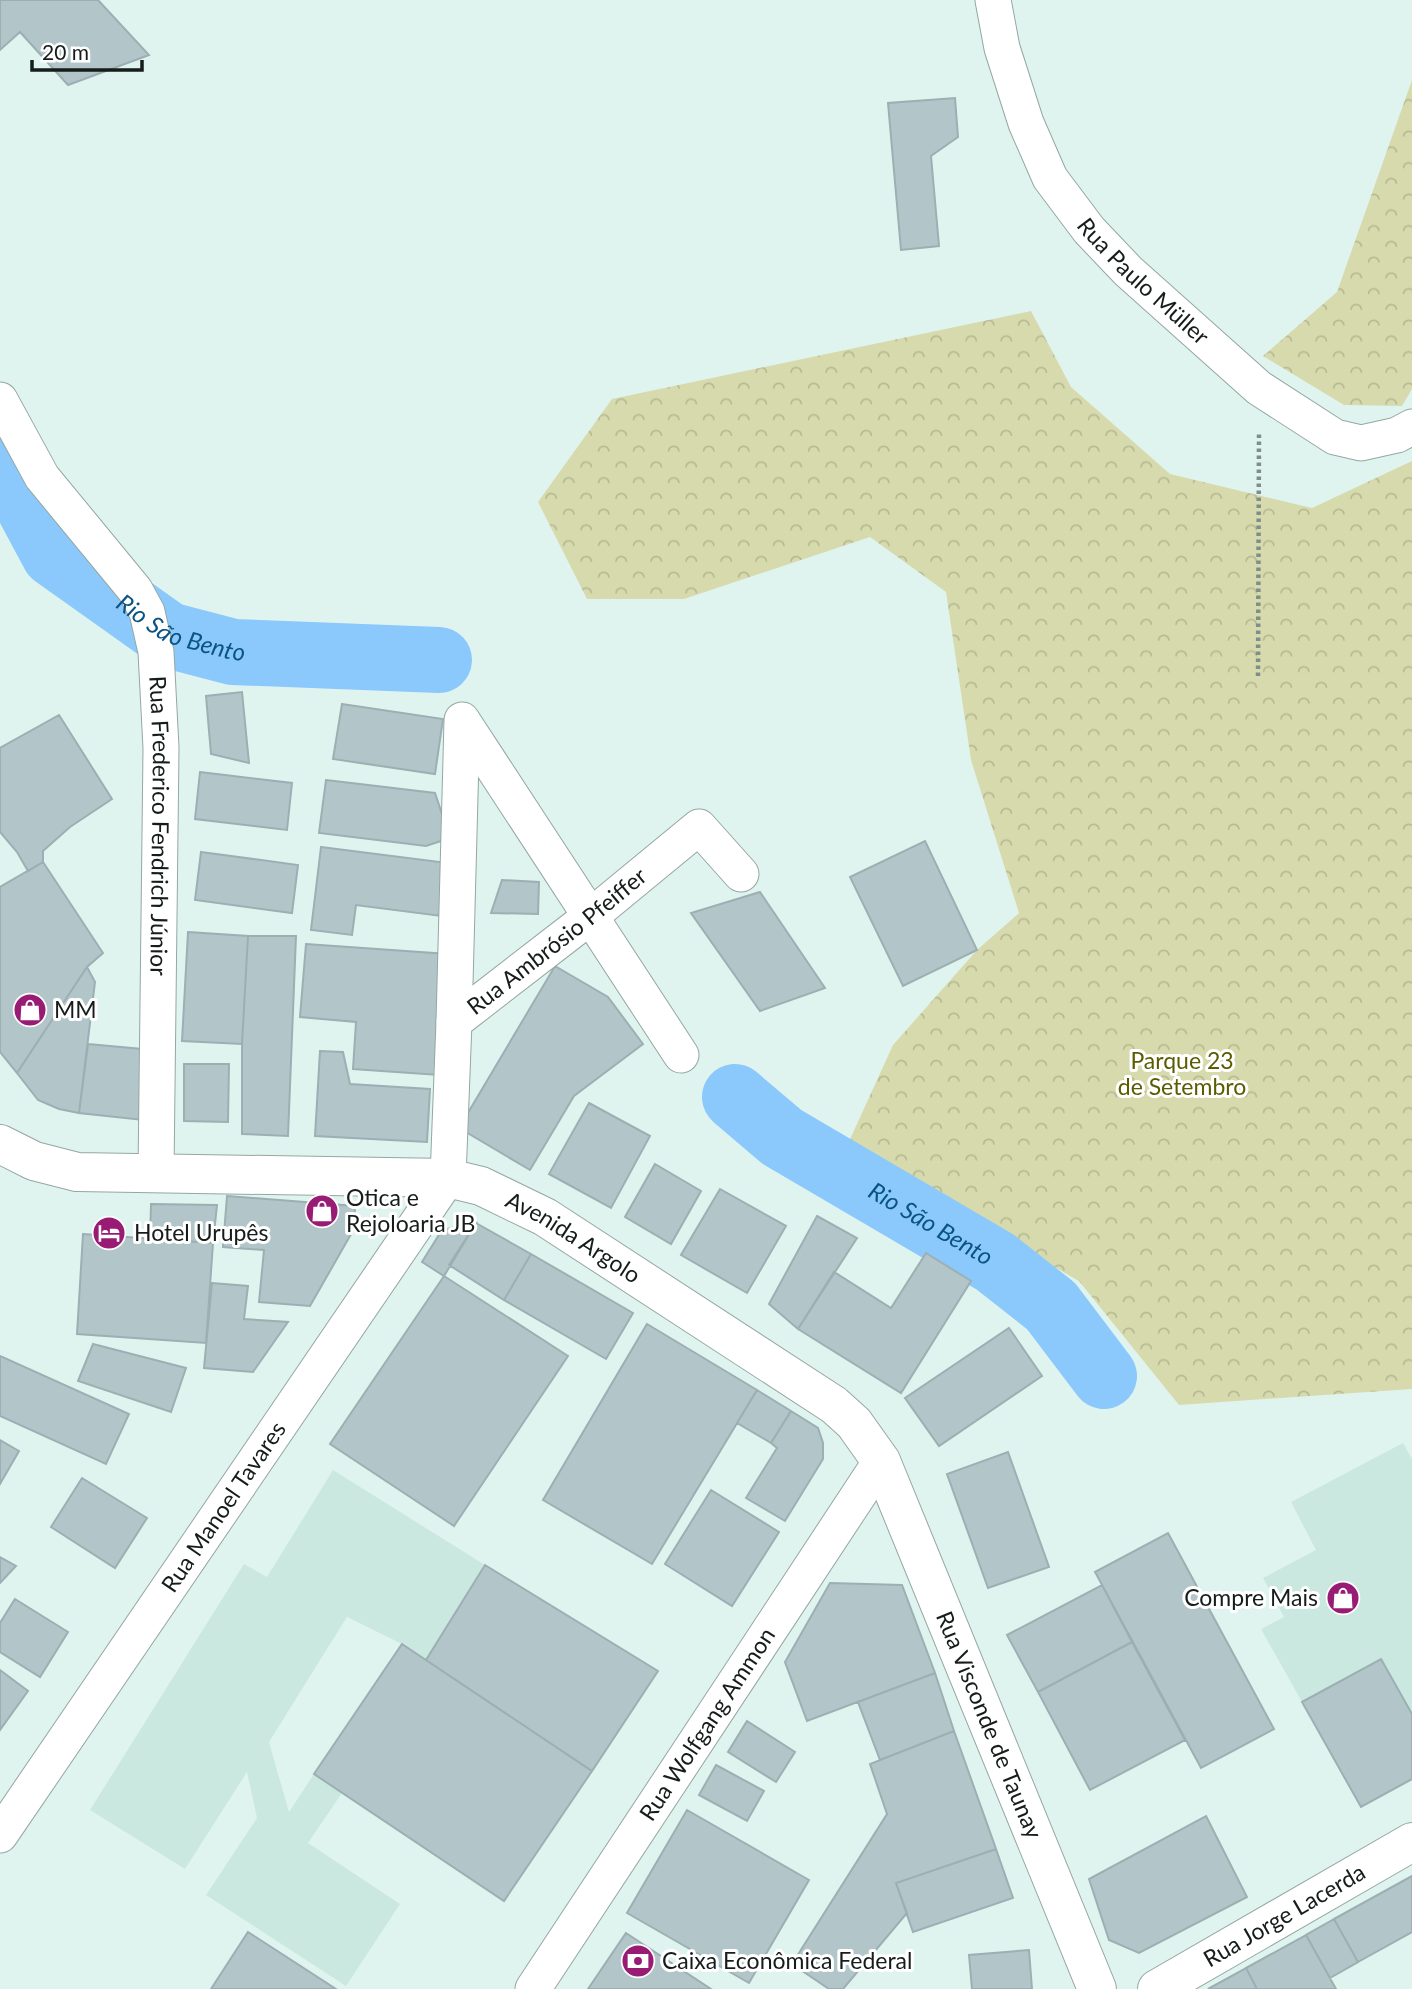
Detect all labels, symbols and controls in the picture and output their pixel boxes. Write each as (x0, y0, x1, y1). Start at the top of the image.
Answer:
scale bar (32, 28, 142, 72)
text: 20 m (42, 39, 89, 64)
street label: Rua Paulo Müller (1072, 212, 1216, 350)
water label: Rio São Bento (112, 587, 246, 665)
street label: Rua Frederico Fendrich Júnior (144, 675, 176, 976)
street label: Rua Ambrósio Pfeiffer (461, 861, 652, 1020)
shop icon: MM (11, 991, 49, 1029)
place label: MM (54, 995, 97, 1023)
park label: Parque 23 de Setembro (1118, 1046, 1246, 1100)
water label: Rio São Bento (864, 1175, 999, 1271)
place label: Otica e Rejoloaria JB (346, 1183, 475, 1237)
street label: Avenida Argolo (501, 1185, 646, 1288)
shop icon: Otica e Rejoloaria JB (303, 1192, 341, 1230)
hotel icon: Hotel Urupês (90, 1214, 128, 1252)
place label: Hotel Urupês (134, 1218, 268, 1246)
street label: Rua Manoel Tavares (155, 1416, 291, 1597)
shop icon: Compre Mais (1324, 1579, 1362, 1617)
place label: Compre Mais (1184, 1583, 1318, 1611)
street label: Rua Visconde de Taunay (931, 1607, 1049, 1843)
street label: Rua Wolfgang Ammon (633, 1622, 780, 1826)
street label: Rua Jorge Lacerda (1198, 1857, 1370, 1972)
bank icon: Caixa Econômica Federal (619, 1942, 657, 1980)
place label: Caixa Econômica Federal (662, 1946, 912, 1974)

